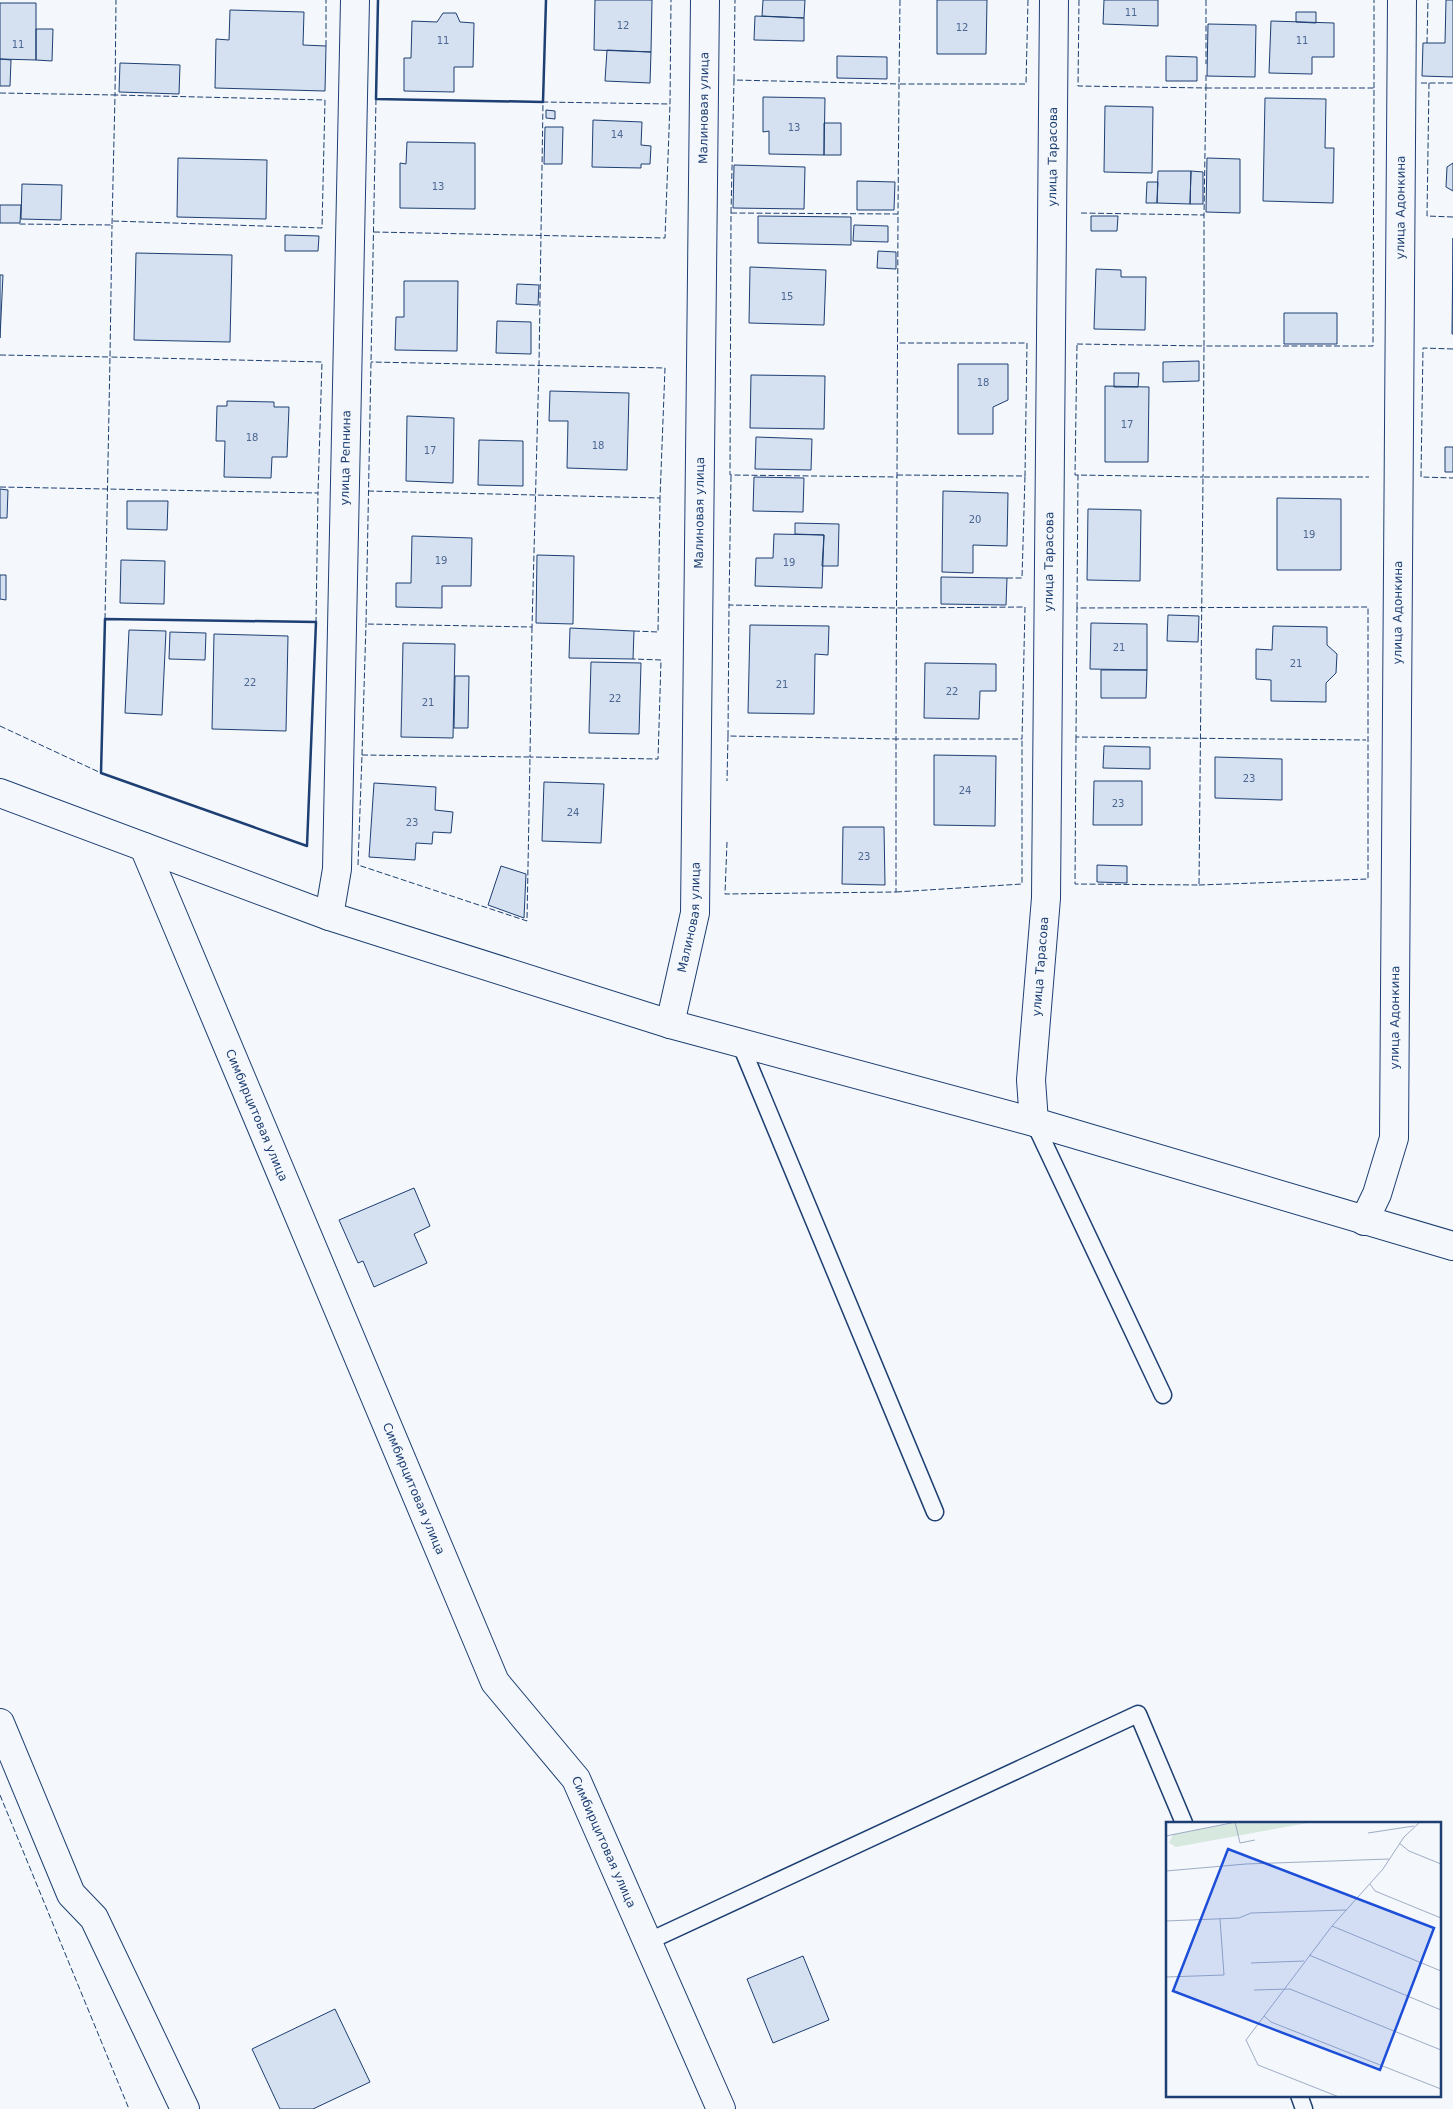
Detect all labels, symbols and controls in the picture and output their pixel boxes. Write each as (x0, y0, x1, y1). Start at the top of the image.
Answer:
house number: 11 (1125, 7, 1137, 18)
house number: 12 (617, 20, 629, 31)
house number: 12 (956, 22, 968, 33)
house number: 11 (437, 35, 449, 46)
house number: 11 (1296, 35, 1308, 46)
house number: 11 (12, 39, 24, 50)
street label: Малиновая улица (696, 52, 711, 164)
street label: улица Тарасова (1045, 107, 1060, 207)
house number: 13 (788, 122, 800, 133)
house number: 14 (611, 129, 623, 140)
street label: улица Адонкина (1393, 155, 1408, 260)
house number: 13 (432, 181, 444, 192)
house number: 15 (781, 291, 793, 302)
house number: 18 (977, 377, 989, 388)
street label: улица Репнина (338, 410, 354, 506)
house number: 17 (1121, 419, 1133, 430)
house number: 18 (246, 432, 258, 443)
house number: 18 (592, 440, 604, 451)
house number: 17 (424, 445, 436, 456)
street label: Малиновая улица (692, 457, 707, 569)
street label: улица Тарасова (1042, 512, 1056, 612)
house number: 20 (969, 514, 981, 525)
house number: 19 (1303, 529, 1315, 540)
house number: 19 (435, 555, 447, 566)
house number: 19 (783, 557, 795, 568)
street label: улица Адонкина (1390, 560, 1405, 665)
house number: 21 (1113, 642, 1125, 653)
house number: 21 (1290, 658, 1302, 669)
house number: 22 (244, 677, 256, 688)
house number: 21 (776, 679, 788, 690)
house number: 22 (946, 686, 958, 697)
house number: 22 (609, 693, 621, 704)
house number: 21 (422, 697, 434, 708)
house number: 23 (1243, 773, 1255, 784)
house number: 24 (959, 785, 971, 796)
house number: 23 (1112, 798, 1124, 809)
house number: 24 (567, 807, 579, 818)
house number: 23 (406, 817, 418, 828)
house number: 23 (858, 851, 870, 862)
street label: Малиновая улица (675, 862, 703, 974)
street label: улица Тарасова (1029, 916, 1051, 1017)
street label: улица Адонкина (1387, 965, 1402, 1070)
street label: Симбирцитовая улица (223, 1047, 291, 1183)
street label: Симбирцитовая улица (380, 1420, 448, 1557)
street label: Симбирцитовая улица (569, 1774, 639, 1910)
inset map (1166, 1822, 1440, 2096)

